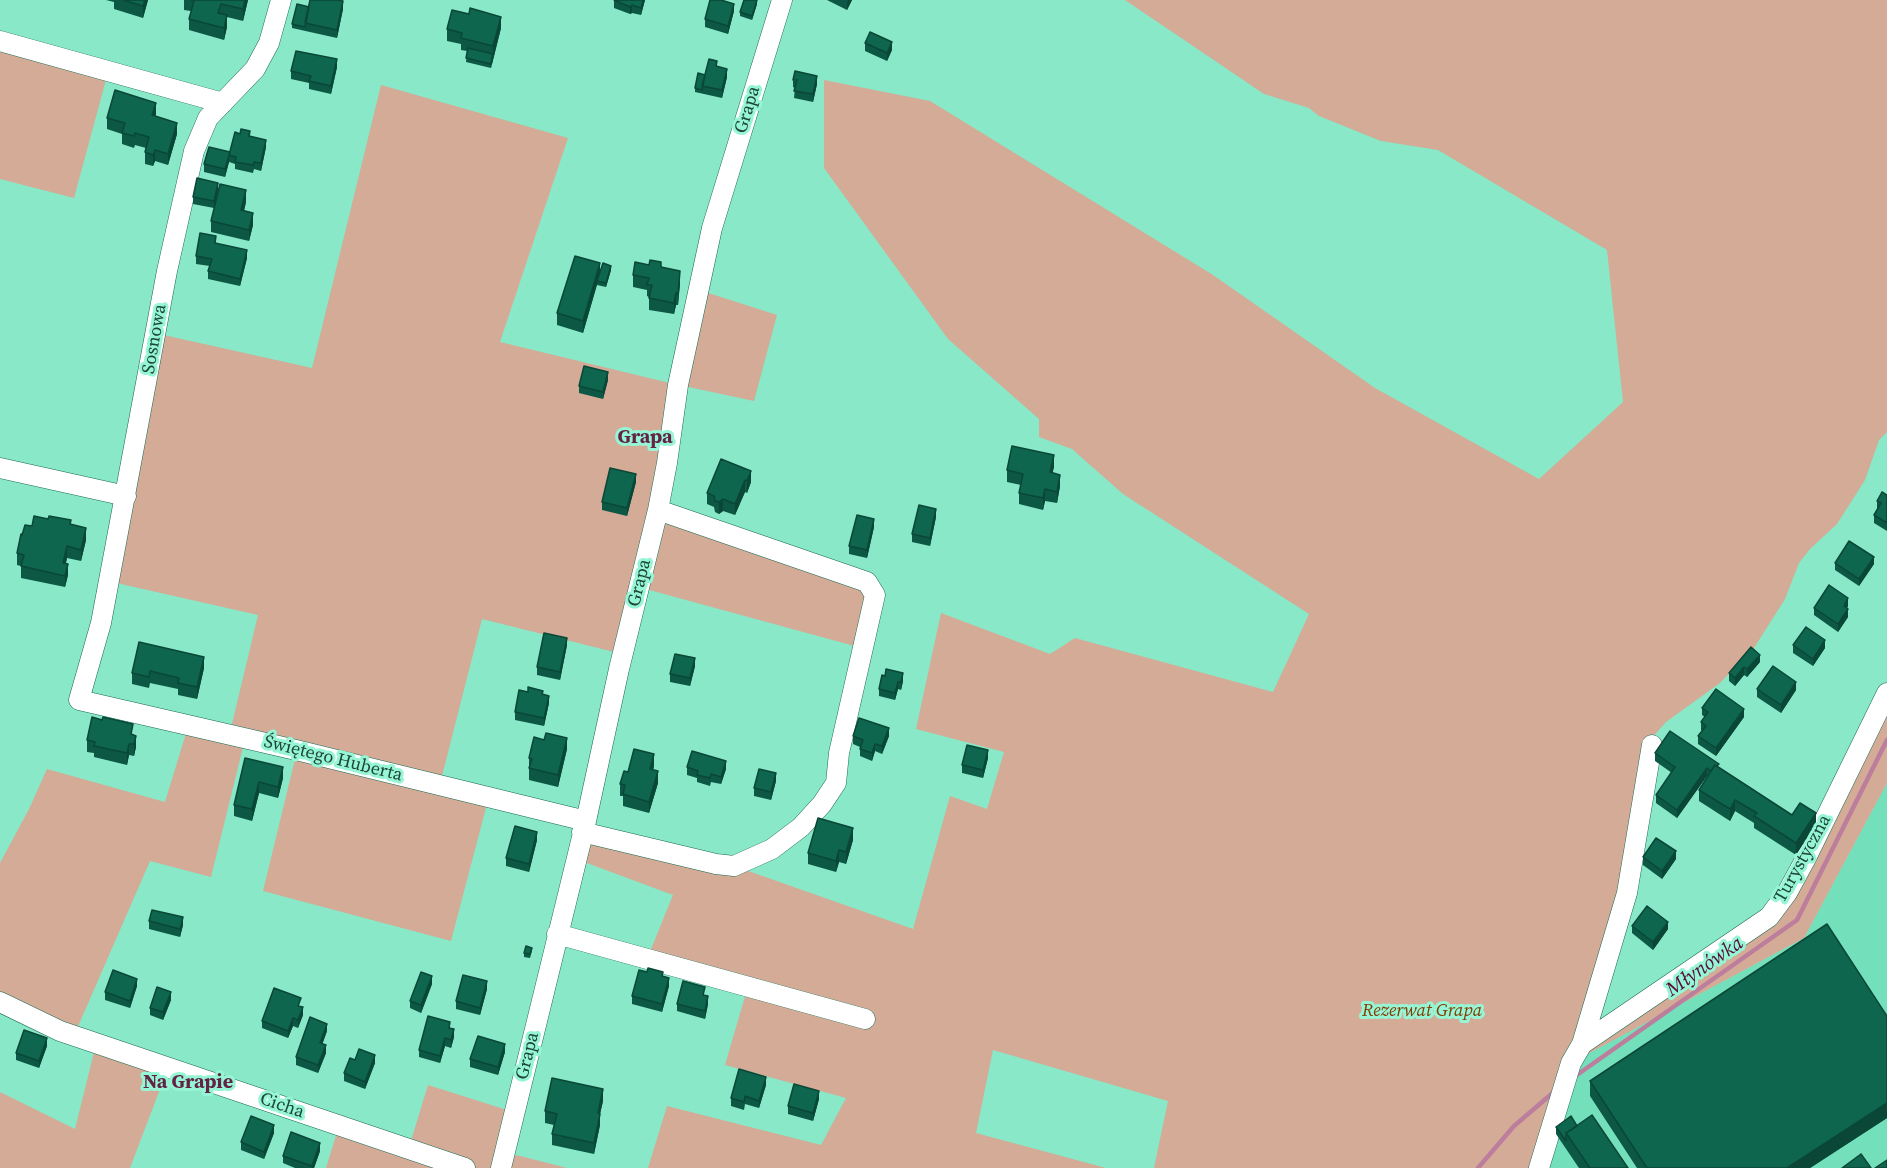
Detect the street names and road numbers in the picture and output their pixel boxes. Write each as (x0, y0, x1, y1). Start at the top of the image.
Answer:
street label: Grapa (731, 84, 765, 136)
street label: Sosnowa (138, 302, 172, 376)
street label: Grapa (624, 557, 656, 609)
street label: Świętego Huberta (261, 731, 405, 787)
street label: Turystyczna (1770, 811, 1836, 907)
street label: Grapa (512, 1030, 544, 1082)
street label: Cicha (257, 1088, 307, 1124)

